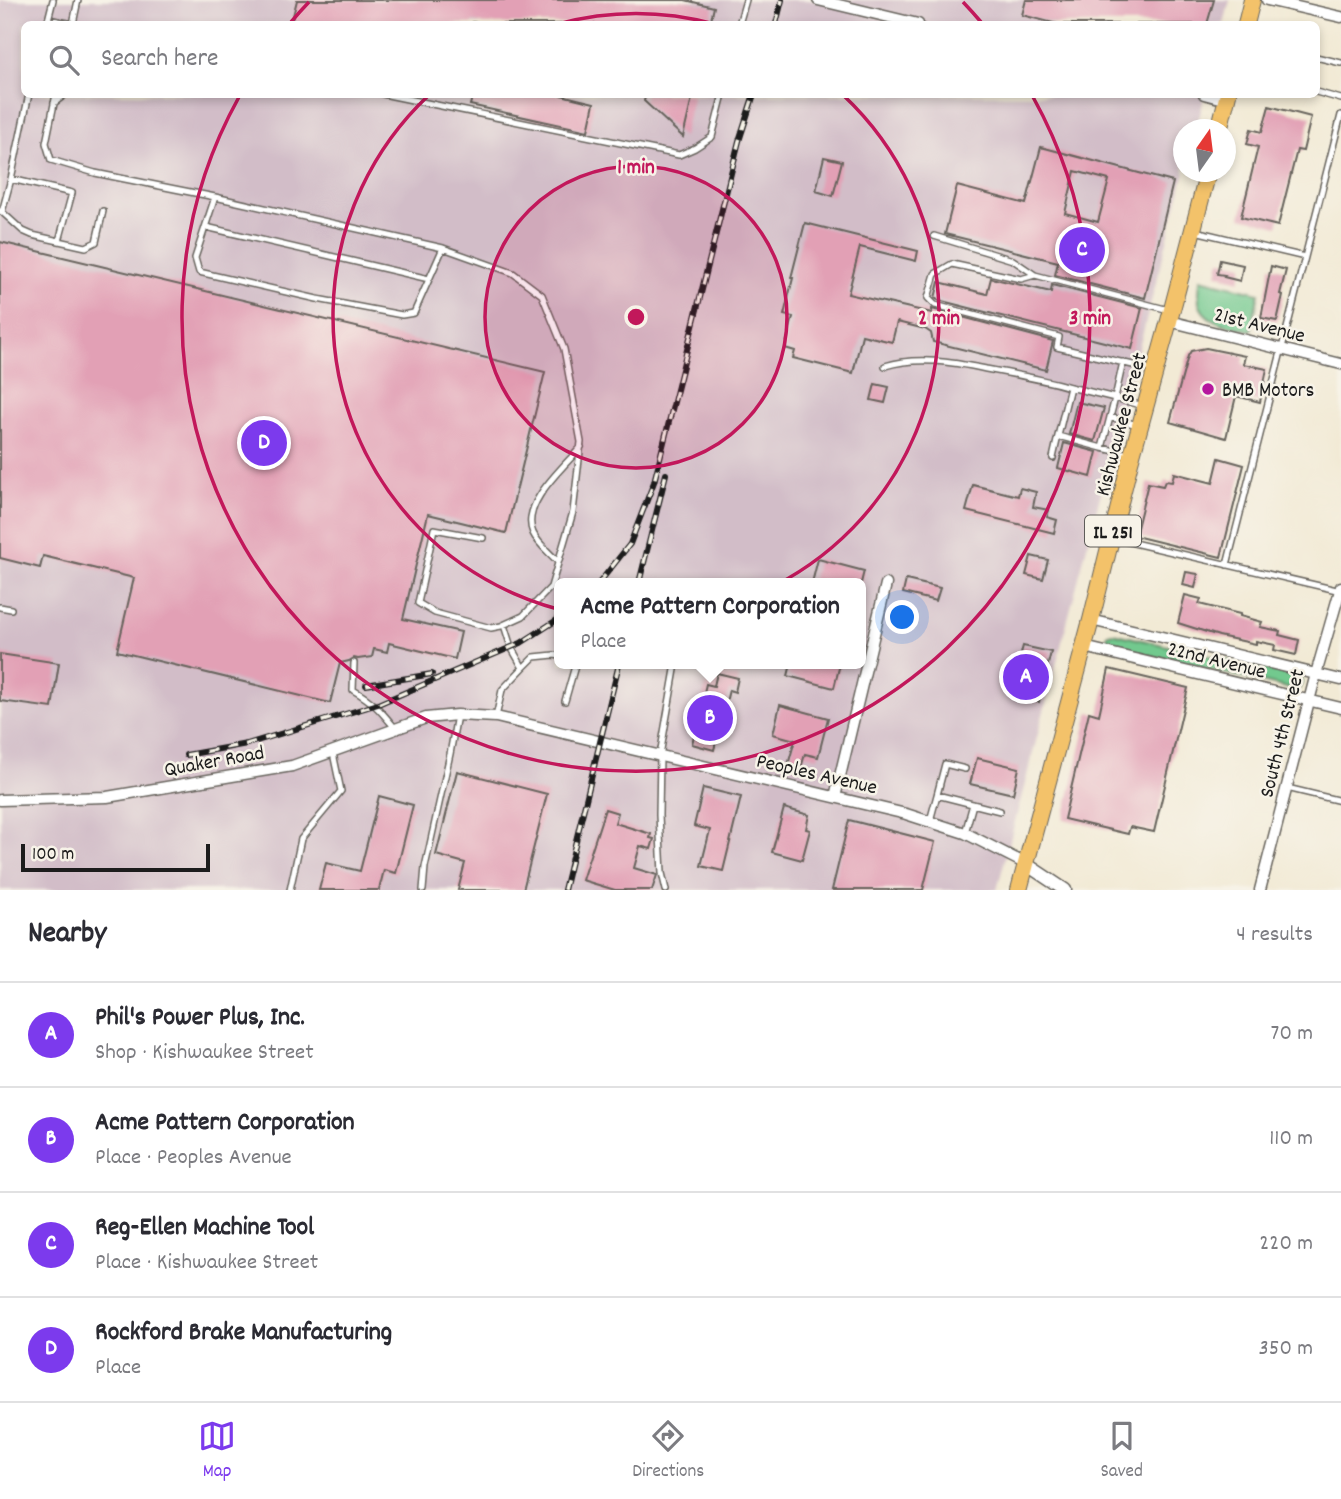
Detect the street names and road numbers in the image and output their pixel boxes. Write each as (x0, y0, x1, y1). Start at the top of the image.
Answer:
street label: 21st Avenue (1211, 301, 1308, 353)
street label: Kishwaukee Street (1089, 349, 1157, 500)
road number: IL 251 (1085, 516, 1141, 546)
street label: 22nd Avenue (1164, 635, 1269, 689)
street label: South 4th Street (1253, 666, 1314, 801)
street label: Quaker Road (162, 739, 267, 786)
street label: Peoples Avenue (753, 747, 880, 804)

